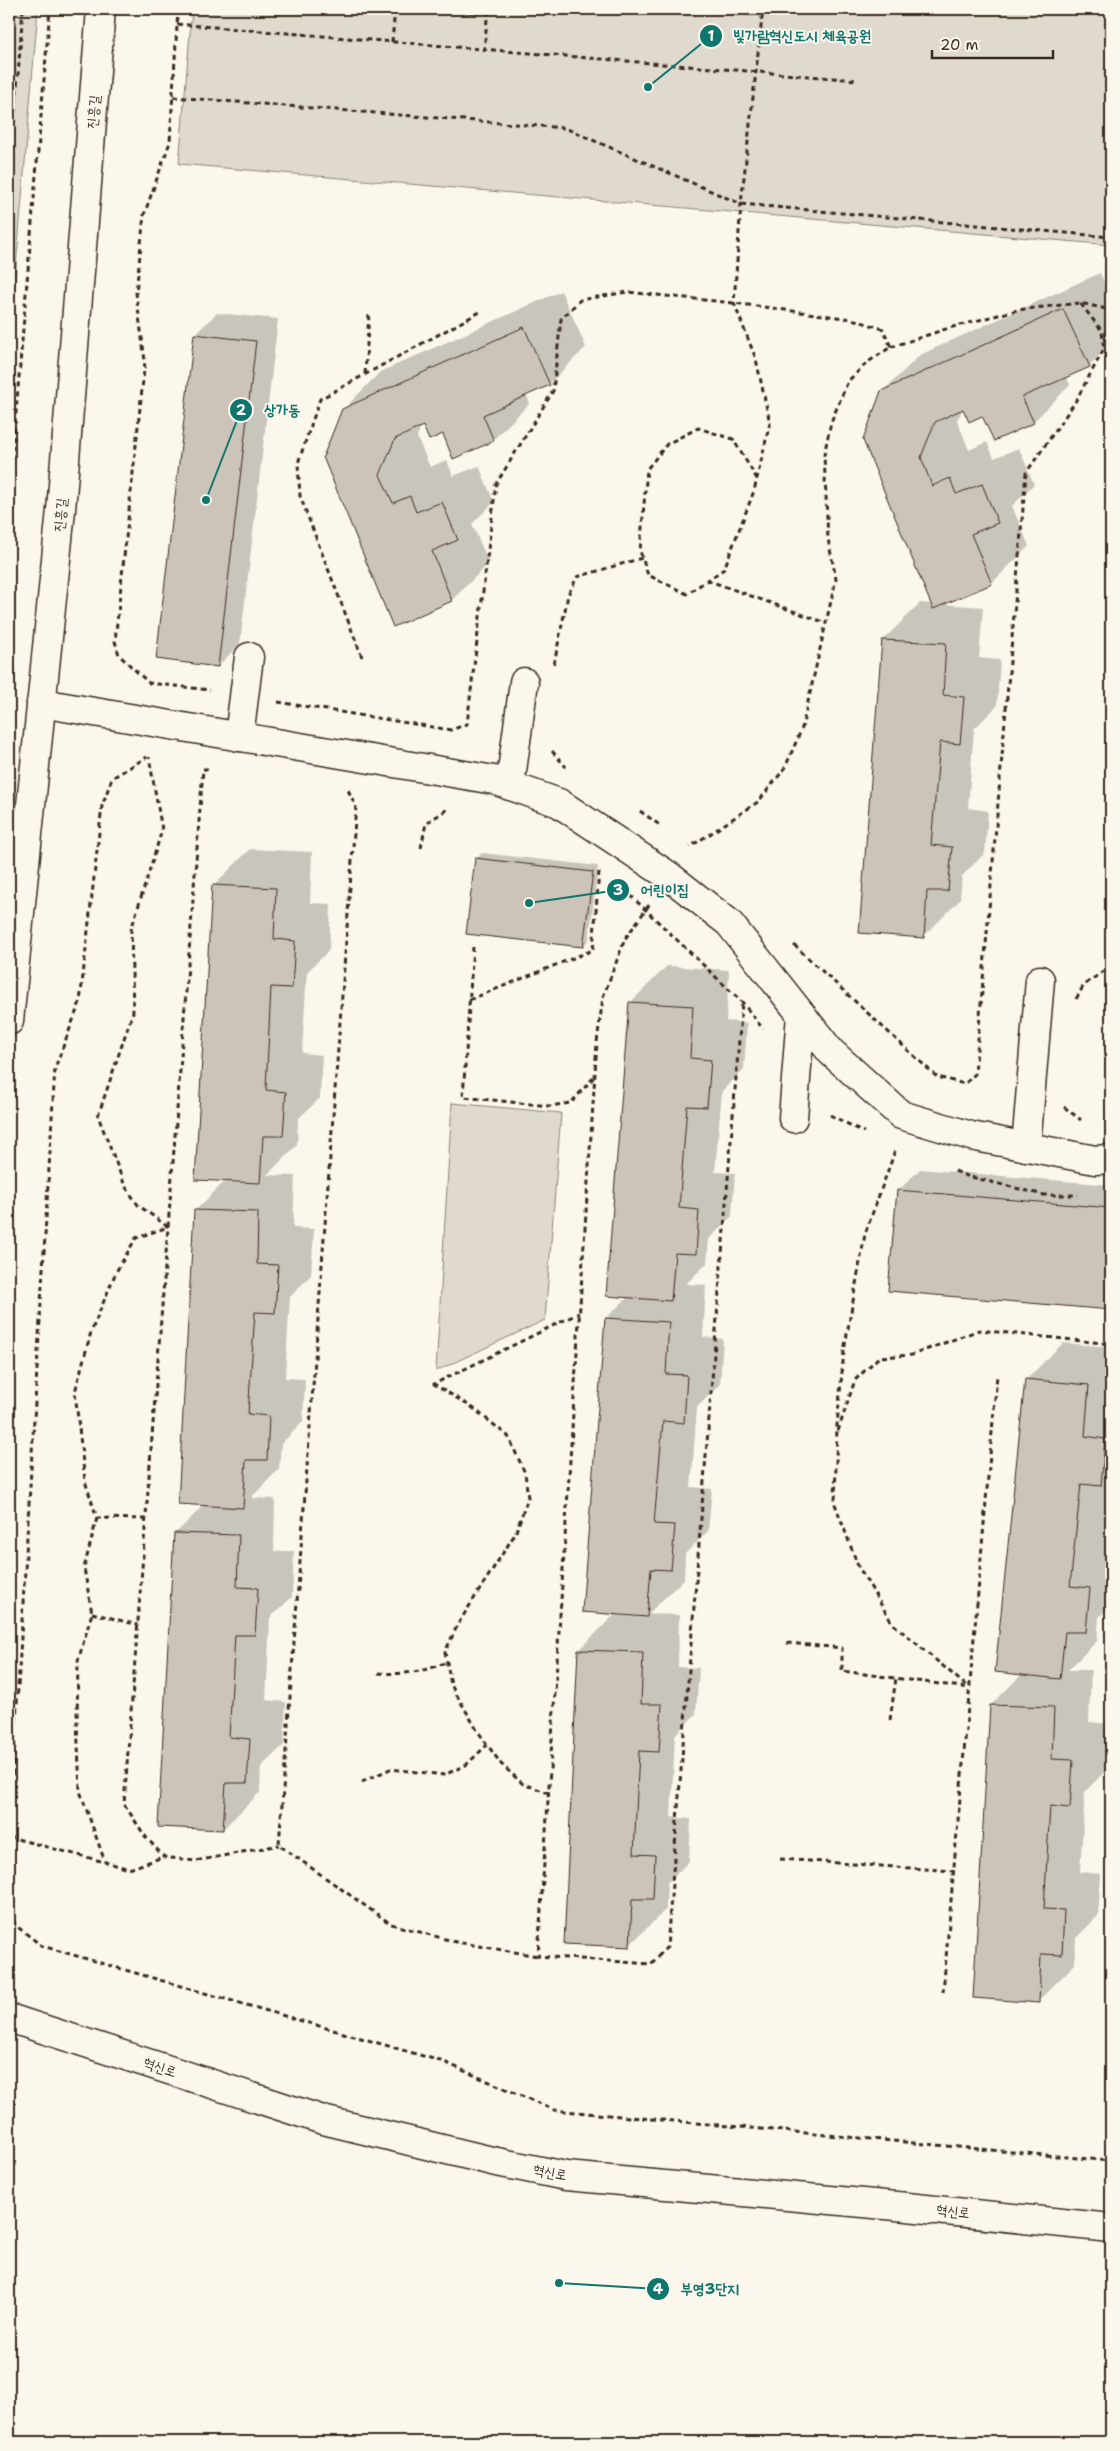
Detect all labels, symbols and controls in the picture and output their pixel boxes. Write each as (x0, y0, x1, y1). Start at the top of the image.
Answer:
callout: 빛가람혁신도시 체육공원 (698, 21, 881, 51)
text: 1 (708, 26, 715, 46)
text: 빛가람혁신도시 체육공원 (733, 26, 871, 46)
scale bar (932, 28, 1054, 60)
text: 20 m (940, 35, 979, 55)
street label: 진흥길 (83, 94, 104, 130)
callout: 상가동 (229, 395, 310, 425)
text: 2 (236, 400, 247, 420)
text: 상가동 (264, 400, 300, 420)
street label: 진흥길 (50, 497, 71, 533)
callout: 어린이집 (606, 875, 699, 905)
text: 3 (613, 880, 623, 900)
text: 어린이집 (641, 880, 689, 900)
street label: 혁신로 (141, 2053, 179, 2081)
street label: 혁신로 (532, 2160, 568, 2184)
street label: 혁신로 (935, 2200, 971, 2222)
callout: 부영3단지 (646, 2274, 749, 2304)
text: 4 (653, 2279, 664, 2299)
text: 부영3단지 (681, 2279, 739, 2299)

